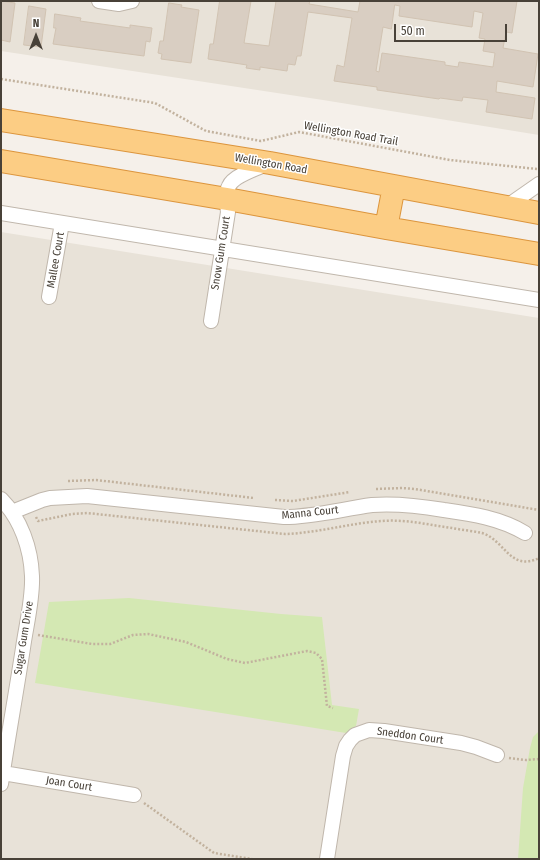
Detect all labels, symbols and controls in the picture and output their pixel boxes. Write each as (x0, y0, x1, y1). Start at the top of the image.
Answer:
north arrow (16, 16, 56, 56)
scale bar (396, 16, 509, 42)
text: N (33, 17, 39, 30)
text: 50 m (401, 24, 425, 38)
street label: Wellington Road Trail (303, 119, 399, 149)
street label: Wellington Road (234, 151, 308, 177)
street label: Snow Gum Court (209, 215, 233, 291)
street label: Mallee Court (45, 231, 67, 289)
street label: Manna Court (281, 503, 339, 523)
street label: Sugar Gum Drive (12, 600, 36, 676)
street label: Sneddon Court (376, 725, 444, 747)
street label: Joan Court (45, 774, 93, 794)

